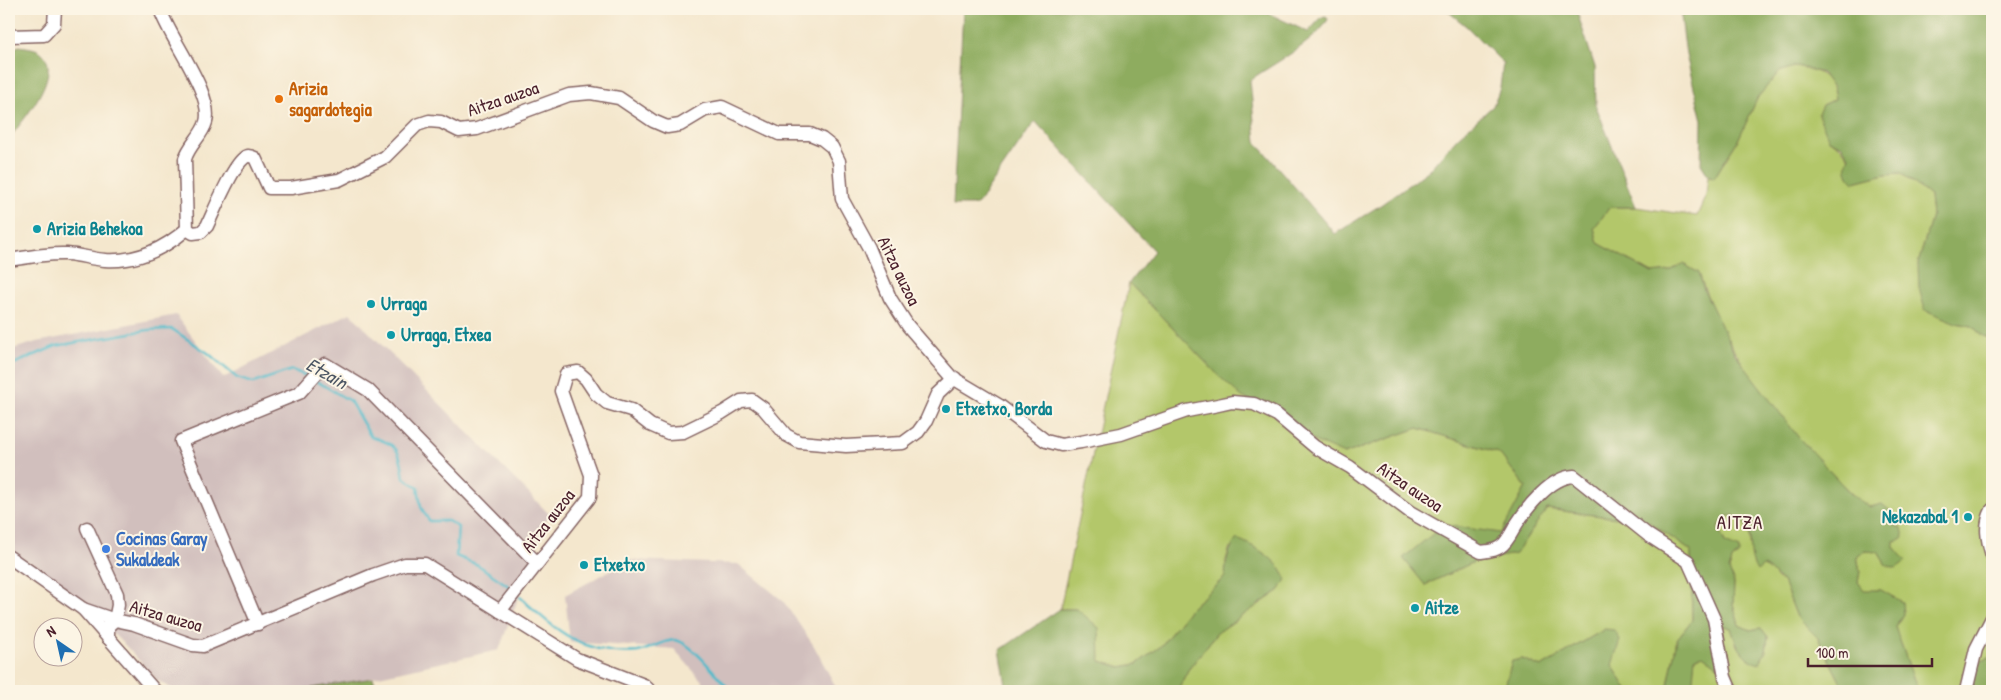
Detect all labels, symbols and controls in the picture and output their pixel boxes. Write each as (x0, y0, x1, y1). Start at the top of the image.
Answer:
street label: Aitza auzoa (464, 75, 542, 122)
place label: Arizia sagardotegia (289, 76, 373, 123)
marker: Arizia sagardotegia (273, 93, 285, 105)
place label: Arizia Behekoa (47, 216, 143, 241)
marker: Arizia Behekoa (31, 223, 43, 235)
street label: Aitza auzoa (872, 232, 927, 310)
place label: Urraga (381, 291, 428, 317)
marker: Urraga (365, 298, 377, 310)
place label: Urraga, Etxea (401, 322, 492, 348)
marker: Urraga, Etxea (385, 329, 397, 341)
water label: Etzain (302, 351, 353, 396)
place label: Etxetxo, Borda (956, 396, 1053, 421)
marker: Etxetxo, Borda (940, 403, 952, 415)
street label: Aitza auzoa (1373, 455, 1448, 518)
street label: Aitza auzoa (515, 484, 580, 558)
place label: Nekazabal 1 (1882, 504, 1958, 529)
district label: AITZA (1717, 509, 1763, 535)
marker: Nekazabal 1 (1962, 511, 1974, 523)
place label: Cocinas Garay Sukaldeak (116, 526, 208, 572)
marker: Cocinas Garay Sukaldeak (100, 543, 112, 555)
place label: Etxetxo (594, 552, 646, 577)
marker: Etxetxo (578, 559, 590, 571)
street label: Aitza auzoa (127, 593, 205, 638)
place label: Aitze (1425, 595, 1460, 620)
marker: Aitze (1409, 602, 1421, 614)
north arrow (32, 618, 82, 668)
text: N (42, 621, 59, 641)
scale bar (1808, 635, 1932, 667)
text: 100 m (1816, 642, 1849, 663)

